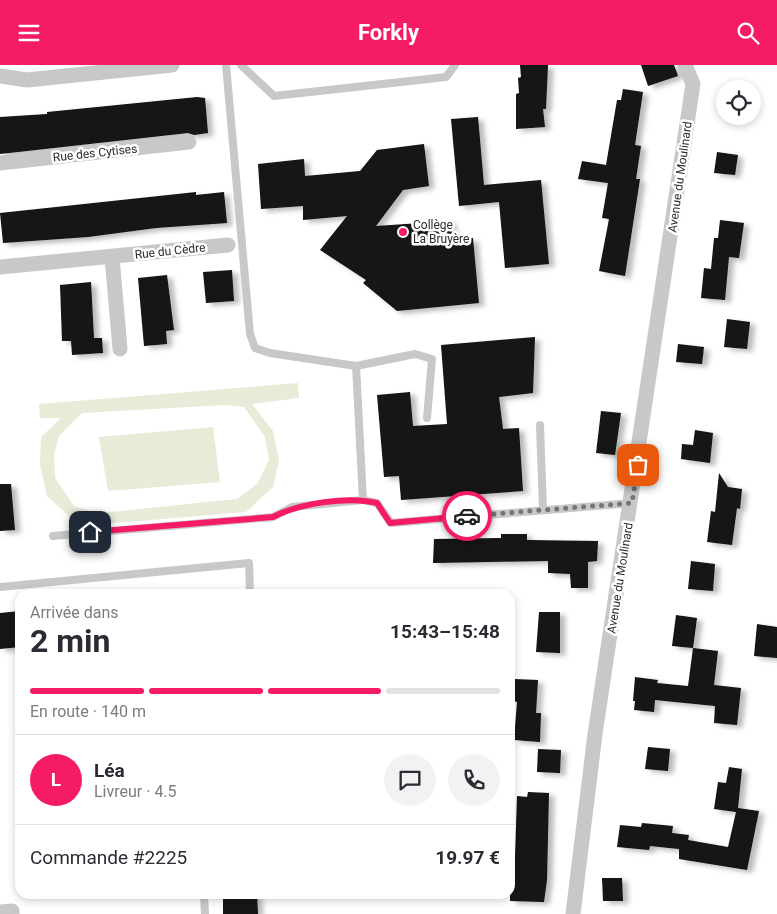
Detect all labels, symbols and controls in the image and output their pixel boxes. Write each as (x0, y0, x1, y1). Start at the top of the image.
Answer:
icon: menu (15, 19, 43, 47)
icon: search (734, 19, 762, 47)
text: Forkly (358, 20, 419, 45)
map controls (716, 80, 761, 125)
button: locate (716, 80, 761, 125)
street label: Avenue du Moulinard (665, 120, 695, 234)
street label: Rue des Cytises (52, 142, 138, 164)
place label: Collège La Bruyère (413, 218, 469, 246)
marker: Collège La Bruyère (397, 226, 409, 238)
street label: Rue du Cèdre (134, 240, 206, 262)
pin (617, 444, 659, 486)
icon: bag (624, 451, 652, 479)
courier (442, 491, 492, 541)
icon: car (453, 502, 481, 530)
pin (69, 511, 111, 553)
icon: home (76, 518, 104, 546)
street label: Avenue du Moulinard (604, 521, 636, 635)
text: Arrivée dans (30, 603, 119, 622)
text: 15:43–15:48 (390, 620, 500, 643)
text: 2 min (30, 622, 110, 660)
text: En route · 140 m (30, 702, 146, 721)
button: chat (384, 754, 436, 806)
button: phone (448, 754, 500, 806)
text: Léa (94, 759, 125, 782)
text: L (51, 768, 61, 791)
text: Livreur · 4.5 (94, 782, 177, 801)
text: Commande #2225 (30, 846, 187, 869)
text: 19.97 € (435, 846, 500, 869)

